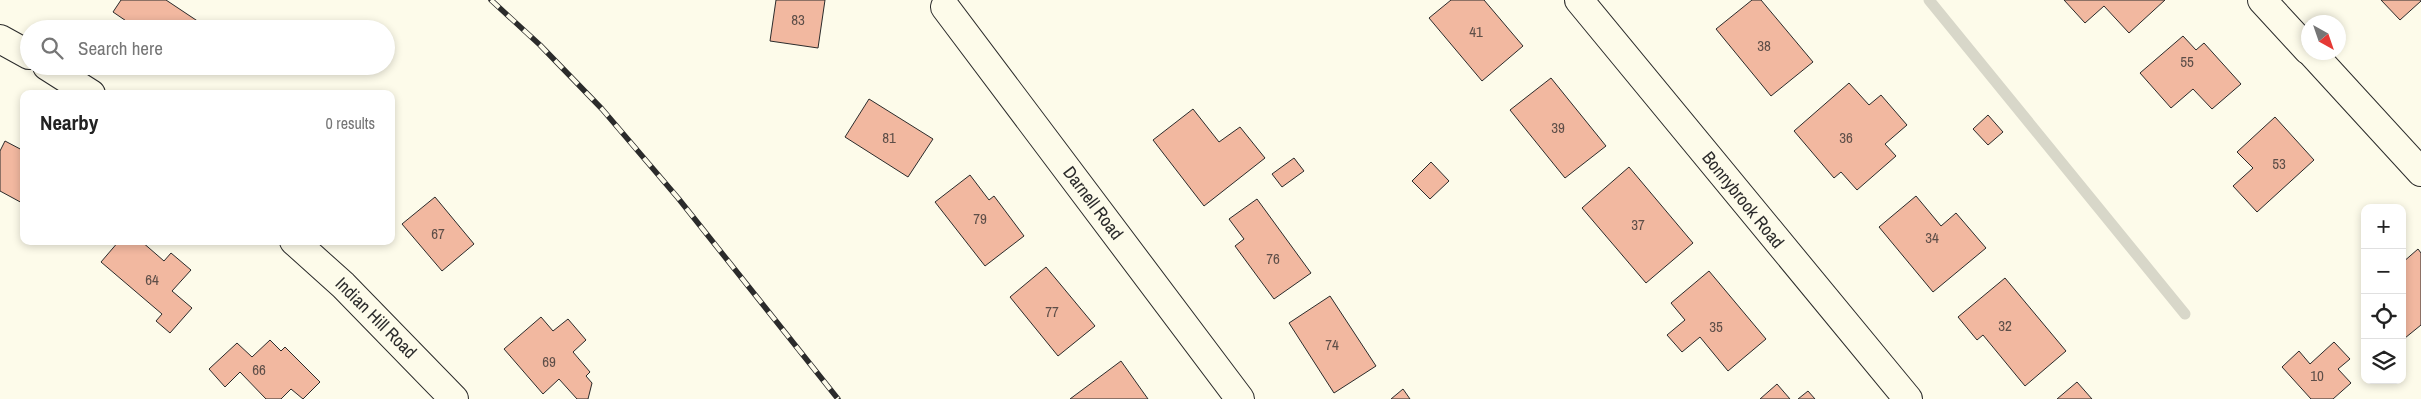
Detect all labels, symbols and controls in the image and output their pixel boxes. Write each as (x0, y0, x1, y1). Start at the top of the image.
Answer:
house number: 83 (791, 9, 805, 30)
north arrow (2301, 15, 2346, 60)
search box (20, 20, 395, 75)
house number: 41 (1469, 21, 1483, 42)
icon: search (38, 34, 66, 62)
text: Search here (78, 35, 163, 61)
house number: 38 (1757, 35, 1771, 56)
house number: 55 (2180, 51, 2194, 72)
text: Nearby (40, 108, 98, 137)
text: 0 results (325, 112, 375, 134)
house number: 39 (1551, 117, 1565, 138)
house number: 81 (882, 127, 896, 148)
house number: 36 (1839, 127, 1853, 148)
street label: Bonnybrook Road (1696, 146, 1790, 253)
house number: 53 (2272, 153, 2286, 174)
street label: Darnell Road (1057, 161, 1129, 245)
map controls (2361, 204, 2406, 384)
button: + (2361, 204, 2406, 249)
house number: 79 (973, 208, 987, 229)
house number: 37 (1631, 214, 1645, 235)
house number: 67 (431, 223, 445, 244)
house number: 34 (1925, 227, 1939, 248)
house number: 76 (1266, 248, 1280, 269)
button: − (2361, 249, 2406, 294)
house number: 64 (145, 269, 159, 290)
street label: Indian Hill Road (330, 271, 423, 364)
button: locate (2361, 294, 2406, 339)
house number: 77 (1045, 301, 1059, 322)
house number: 32 (1998, 315, 2012, 336)
house number: 35 (1709, 316, 1723, 337)
house number: 74 (1325, 334, 1339, 355)
button: layers (2361, 339, 2406, 384)
house number: 69 (542, 351, 556, 372)
house number: 66 (252, 359, 266, 380)
house number: 10 (2310, 365, 2324, 386)

